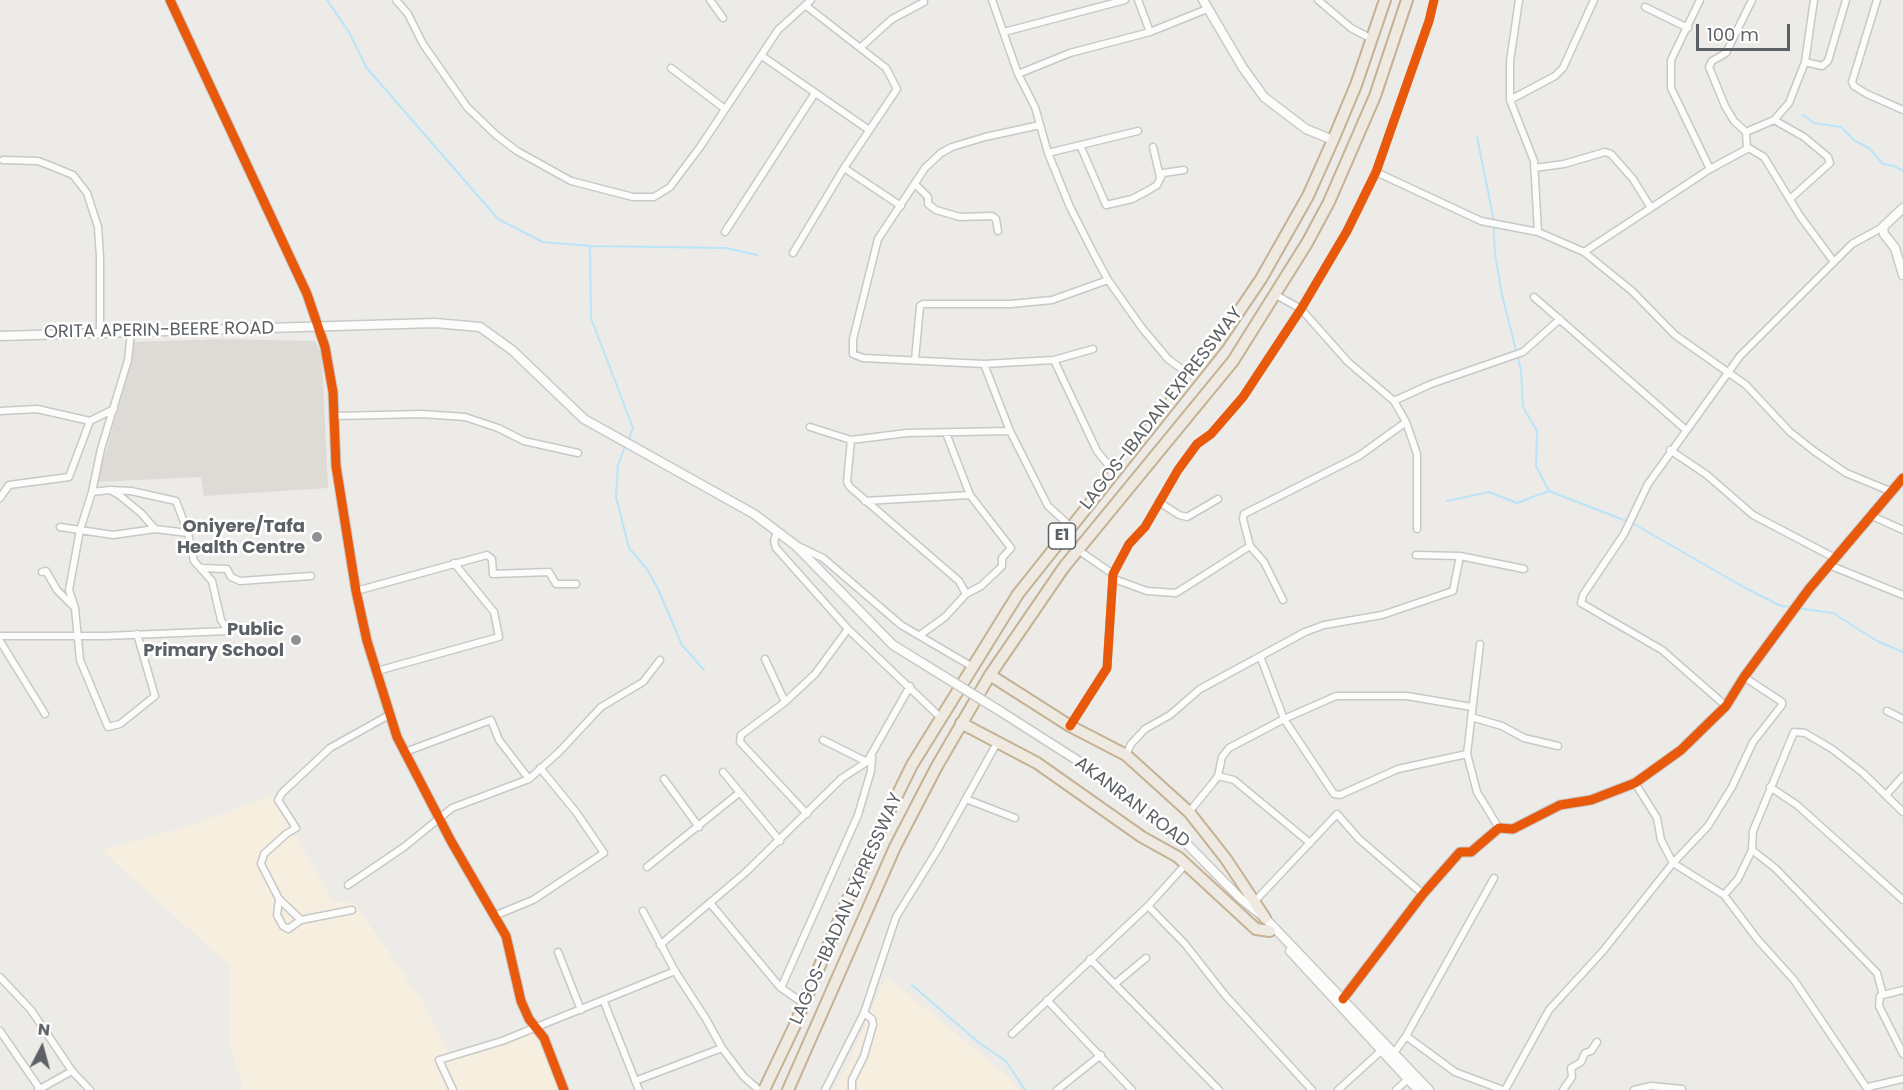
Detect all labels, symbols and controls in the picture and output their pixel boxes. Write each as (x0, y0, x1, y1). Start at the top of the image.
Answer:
scale bar (1699, 12, 1794, 50)
text: 100 m (1707, 22, 1759, 47)
street label: LAGOS-IBADAN EXPRESSWAY (1076, 304, 1248, 514)
street label: ORITA APERIN-BEERE ROAD (44, 318, 274, 344)
place label: Oniyere/Tafa Health Centre (177, 516, 305, 558)
road number: E1 (1048, 523, 1076, 549)
marker: Oniyere/Tafa Health Centre (310, 530, 324, 544)
place label: Public Primary School (143, 619, 284, 662)
marker: Public Primary School (289, 633, 303, 647)
street label: AKANRAN ROAD (1070, 753, 1194, 853)
street label: LAGOS-IBADAN EXPRESSWAY (786, 790, 908, 1028)
north arrow (12, 1018, 72, 1078)
text: N (37, 1018, 51, 1042)

